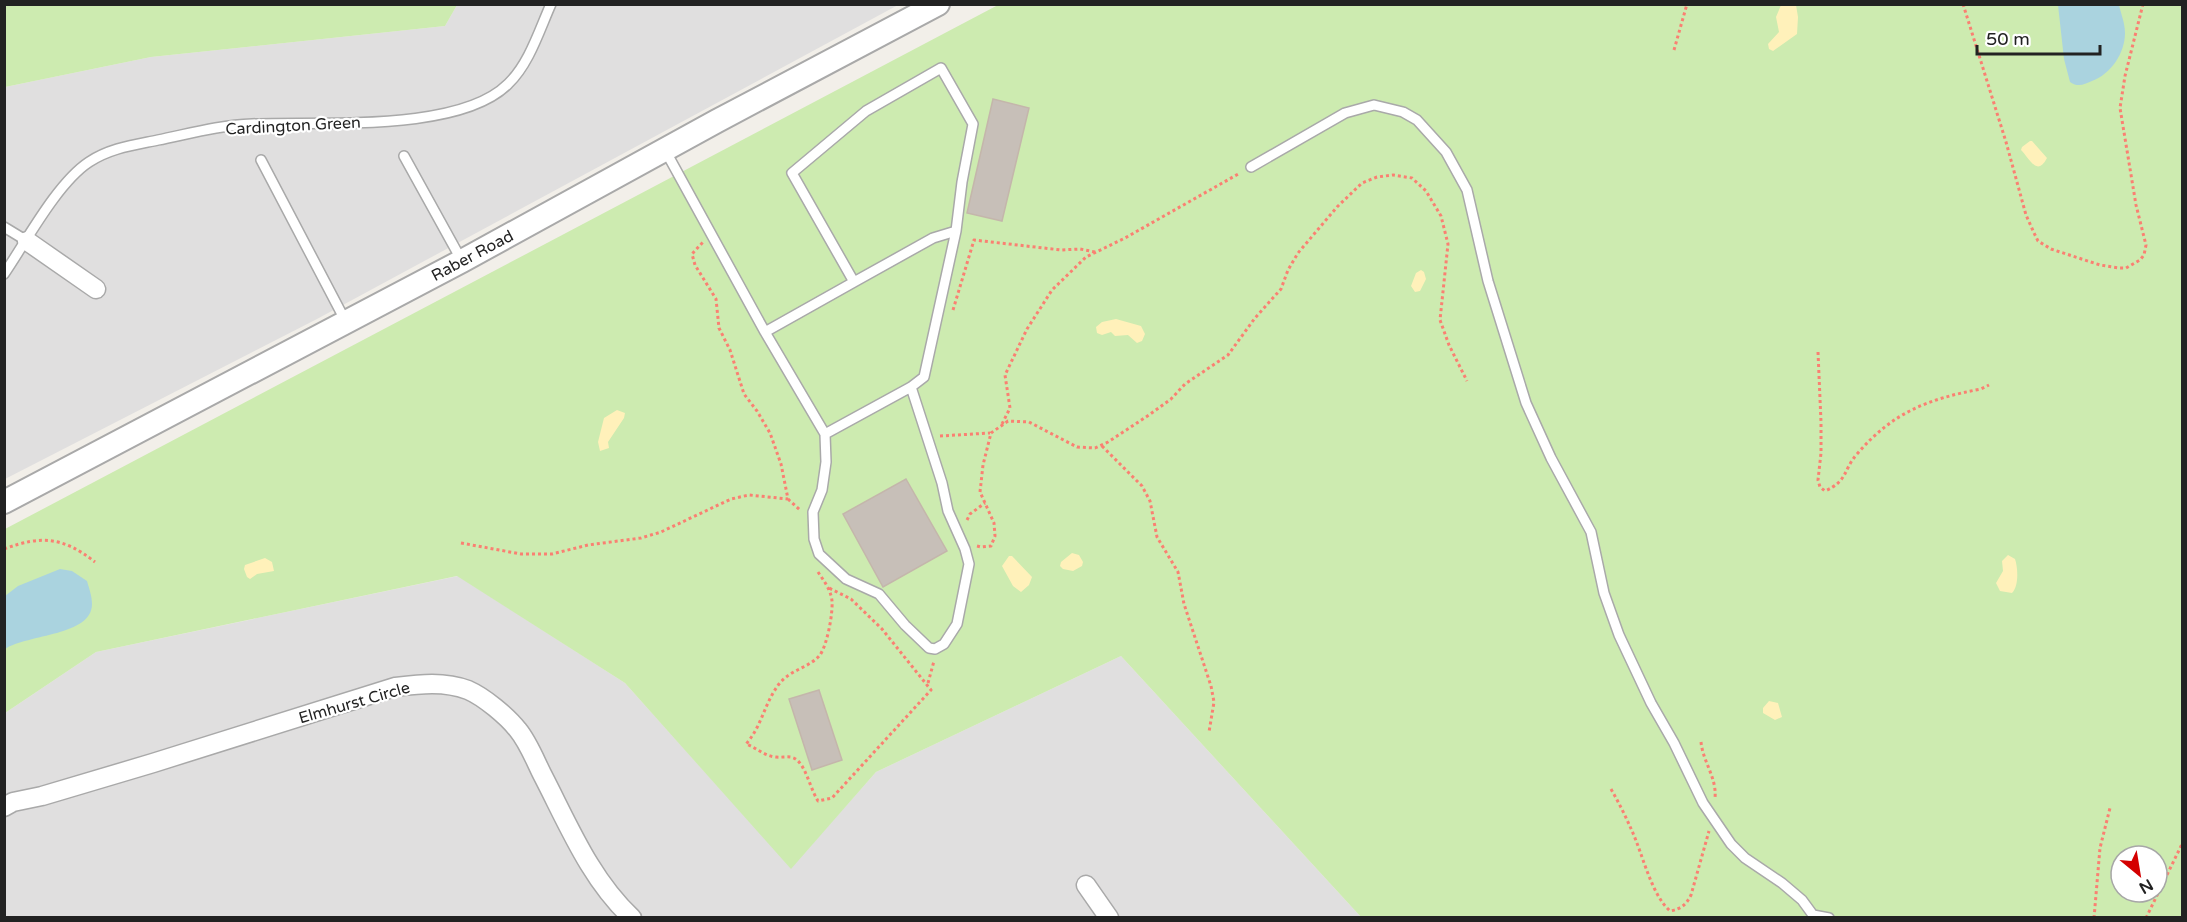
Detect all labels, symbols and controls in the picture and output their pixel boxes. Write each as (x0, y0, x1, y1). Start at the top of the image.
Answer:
scale bar (1977, 18, 2100, 56)
text: 50 m (1986, 28, 2030, 50)
street label: Cardington Green (225, 112, 361, 140)
street label: Raber Road (428, 226, 517, 286)
street label: Elmhurst Circle (296, 678, 412, 728)
north arrow (2109, 844, 2169, 904)
text: N (2135, 874, 2157, 898)

